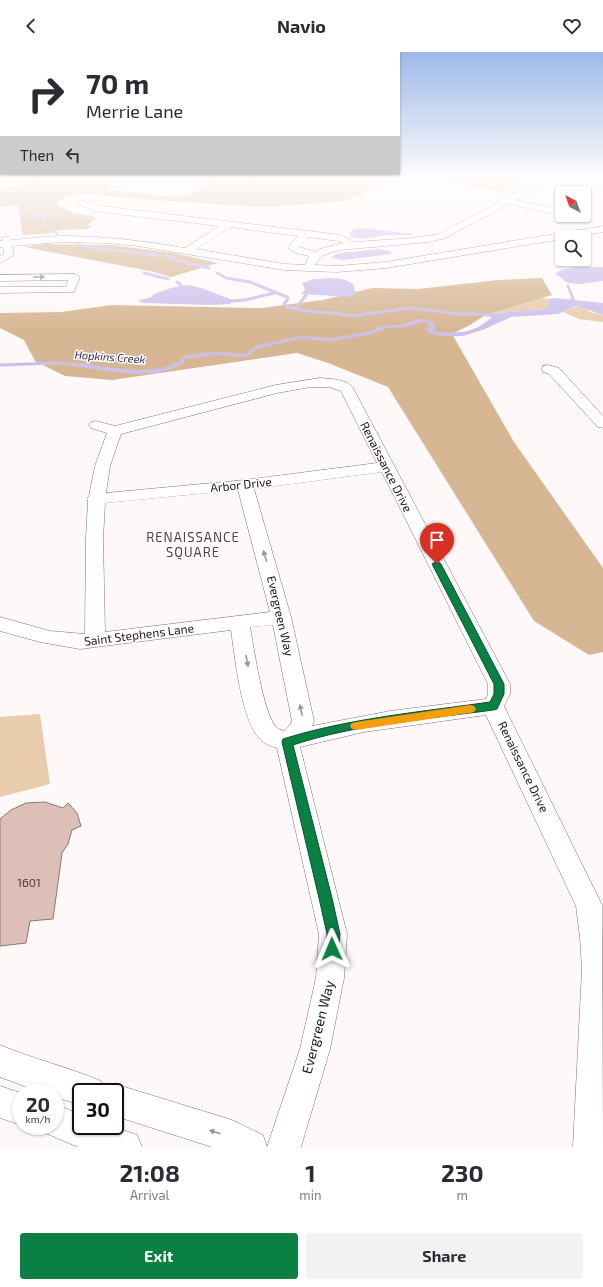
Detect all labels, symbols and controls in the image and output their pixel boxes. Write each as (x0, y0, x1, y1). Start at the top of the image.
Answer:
icon: back (20, 15, 42, 37)
text: Navio (277, 15, 326, 37)
icon: heart (561, 15, 583, 37)
text: 70 m (86, 66, 149, 100)
icon: right (20, 68, 72, 120)
text: Merrie Lane (86, 100, 183, 122)
icon: left (62, 144, 84, 166)
text: Then (20, 146, 54, 164)
north arrow (555, 186, 591, 222)
map controls (555, 186, 591, 266)
button: search (555, 230, 591, 266)
one-way arrow (33, 274, 46, 280)
water label: Hopkins Creek (74, 348, 146, 365)
street label: Renaissance Drive (358, 419, 416, 514)
street label: Arbor Drive (209, 474, 272, 494)
pin (420, 523, 454, 564)
district label: RENAISSANCE SQUARE (146, 529, 240, 560)
icon: arrive (426, 529, 448, 551)
one-way arrow (262, 550, 268, 562)
street label: Evergreen Way (265, 574, 297, 658)
street label: Saint Stephens Lane (83, 620, 195, 648)
one-way arrow (244, 655, 250, 667)
one-way arrow (297, 704, 303, 716)
street label: Renaissance Drive (496, 719, 552, 814)
house number: 1601 (17, 875, 41, 889)
position arrow (311, 928, 353, 970)
street label: Evergreen Way (298, 978, 337, 1075)
speed limit sign: 30 (72, 1083, 124, 1135)
text: 20 (26, 1092, 50, 1116)
text: km/h (26, 1113, 50, 1125)
one-way arrow (209, 1129, 221, 1135)
text: 21:08 (119, 1158, 180, 1187)
text: 1 (305, 1158, 316, 1187)
text: 230 (441, 1158, 484, 1187)
text: Arrival (130, 1187, 169, 1203)
text: min (299, 1187, 322, 1203)
text: m (457, 1187, 468, 1203)
button: Exit (20, 1233, 298, 1279)
button: Share (306, 1233, 583, 1279)

